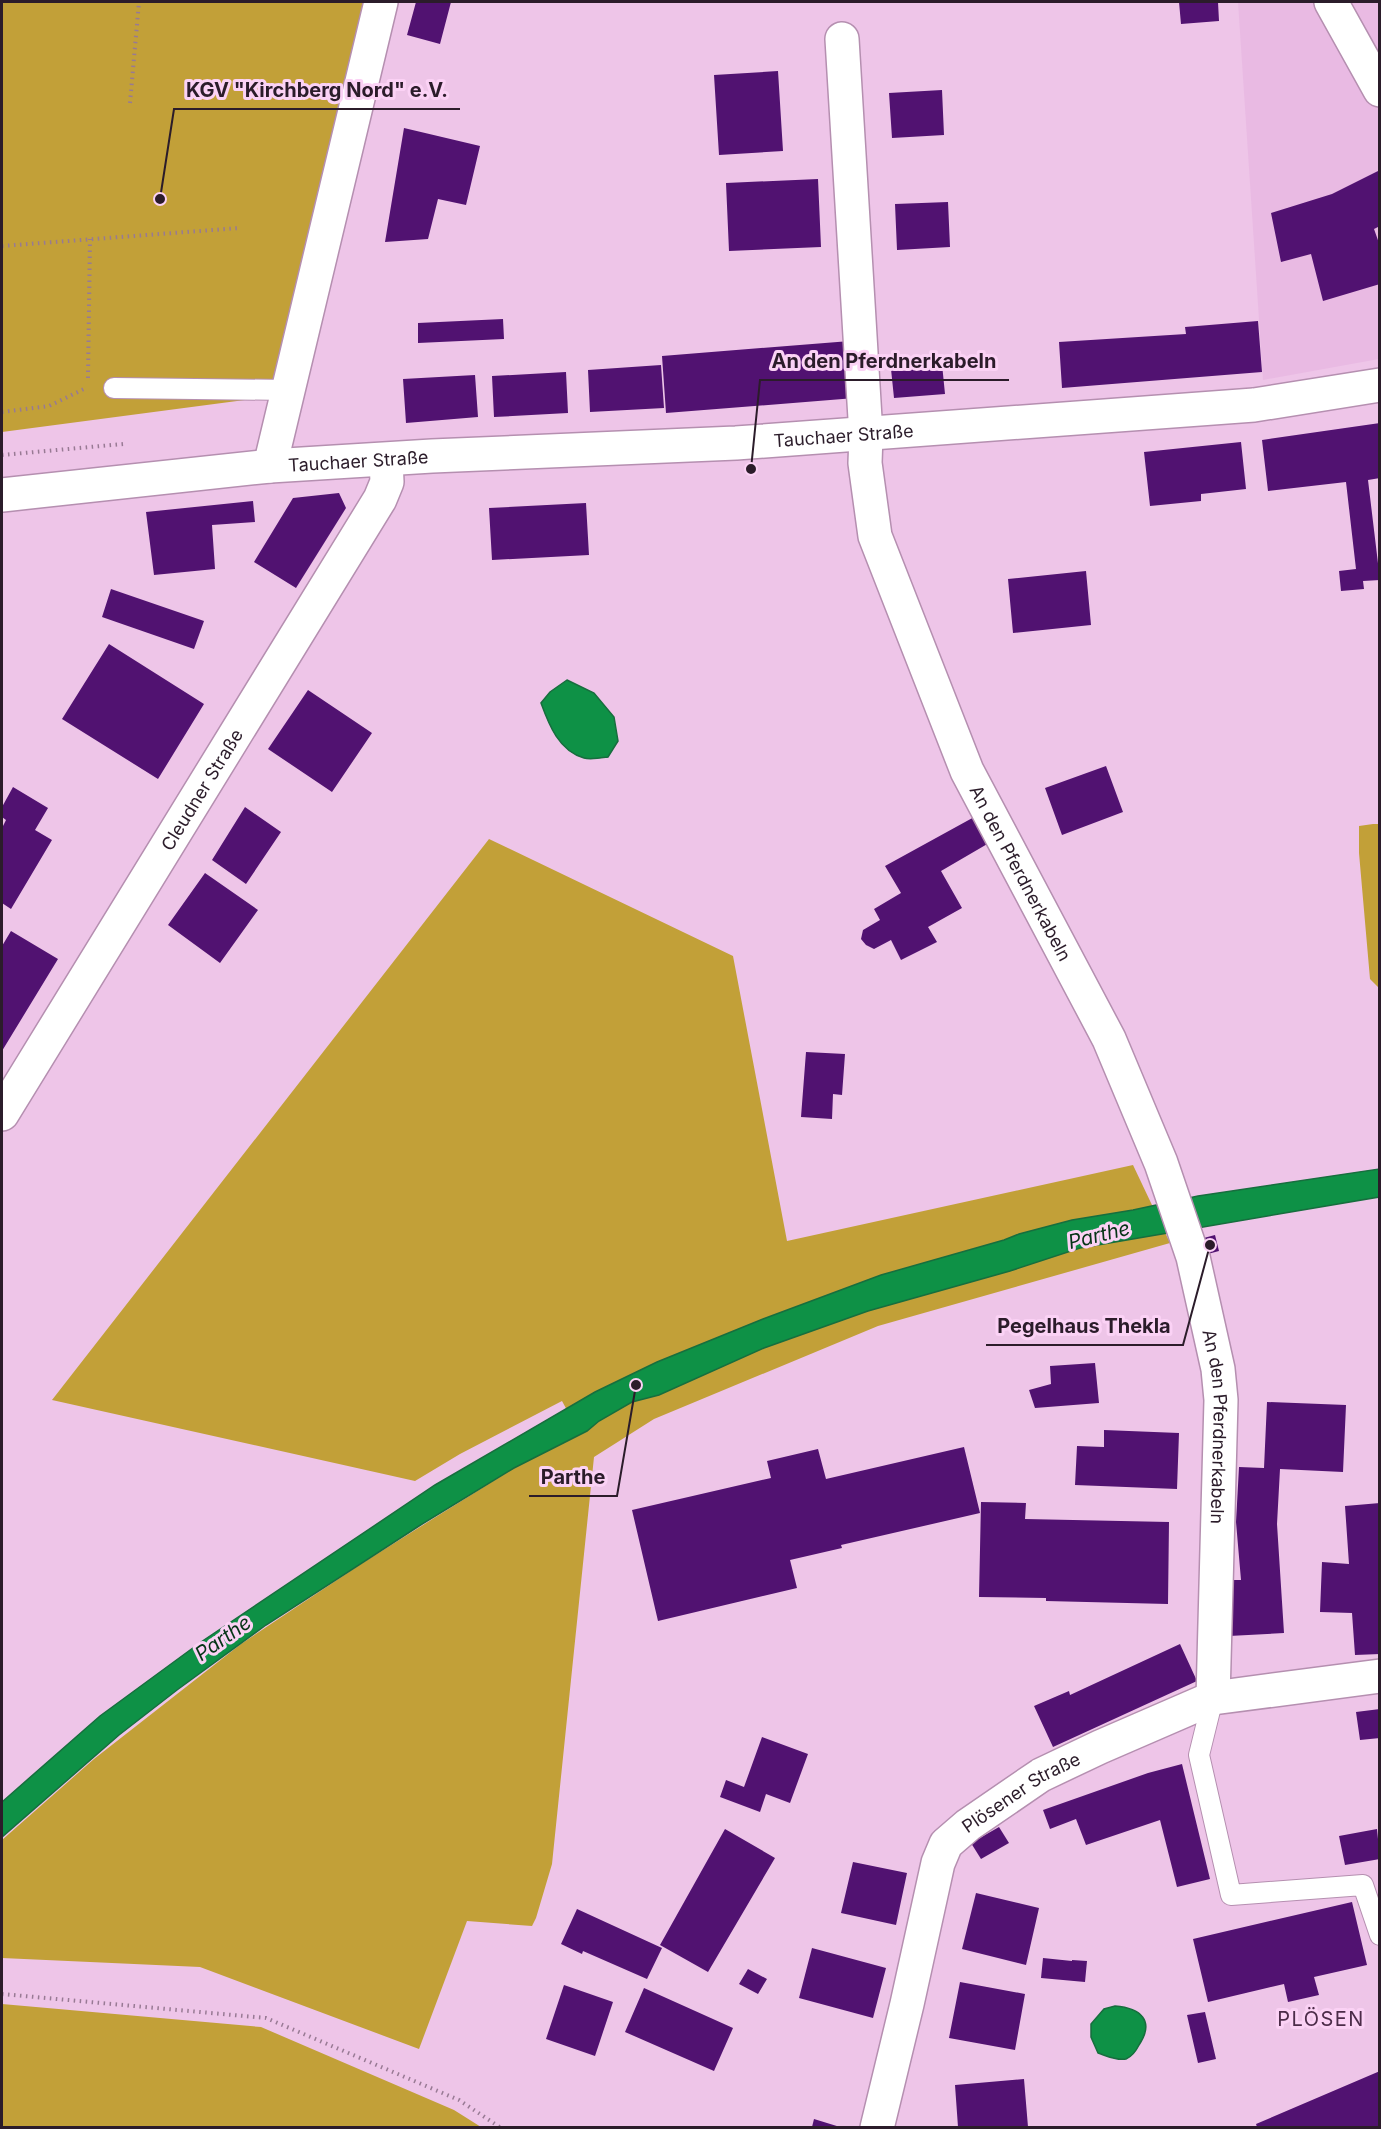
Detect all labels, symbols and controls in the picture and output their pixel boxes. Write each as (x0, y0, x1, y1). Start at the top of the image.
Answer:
callout: KGV "Kirchberg Nord" e.V. (174, 71, 460, 109)
text: KGV "Kirchberg Nord" e.V. (186, 78, 448, 102)
callout: An den Pferdnerkabeln (760, 342, 1009, 380)
text: An den Pferdnerkabeln (772, 349, 996, 373)
street label: Tauchaer Straße (773, 420, 914, 451)
street label: Tauchaer Straße (288, 446, 429, 475)
street label: Cleudner Straße (156, 725, 247, 854)
street label: An den Pferdnerkabeln (966, 781, 1076, 964)
water label: Parthe (1066, 1216, 1132, 1254)
callout: Pegelhaus Thekla (986, 1307, 1183, 1345)
text: Pegelhaus Thekla (997, 1314, 1171, 1338)
street label: An den Pferdnerkabeln (1199, 1327, 1232, 1524)
callout: Parthe (529, 1458, 617, 1496)
text: Parthe (541, 1465, 605, 1489)
water label: Parthe (190, 1610, 256, 1666)
street label: Plösener Straße (958, 1748, 1083, 1837)
district label: PLÖSEN (1277, 2007, 1365, 2031)

